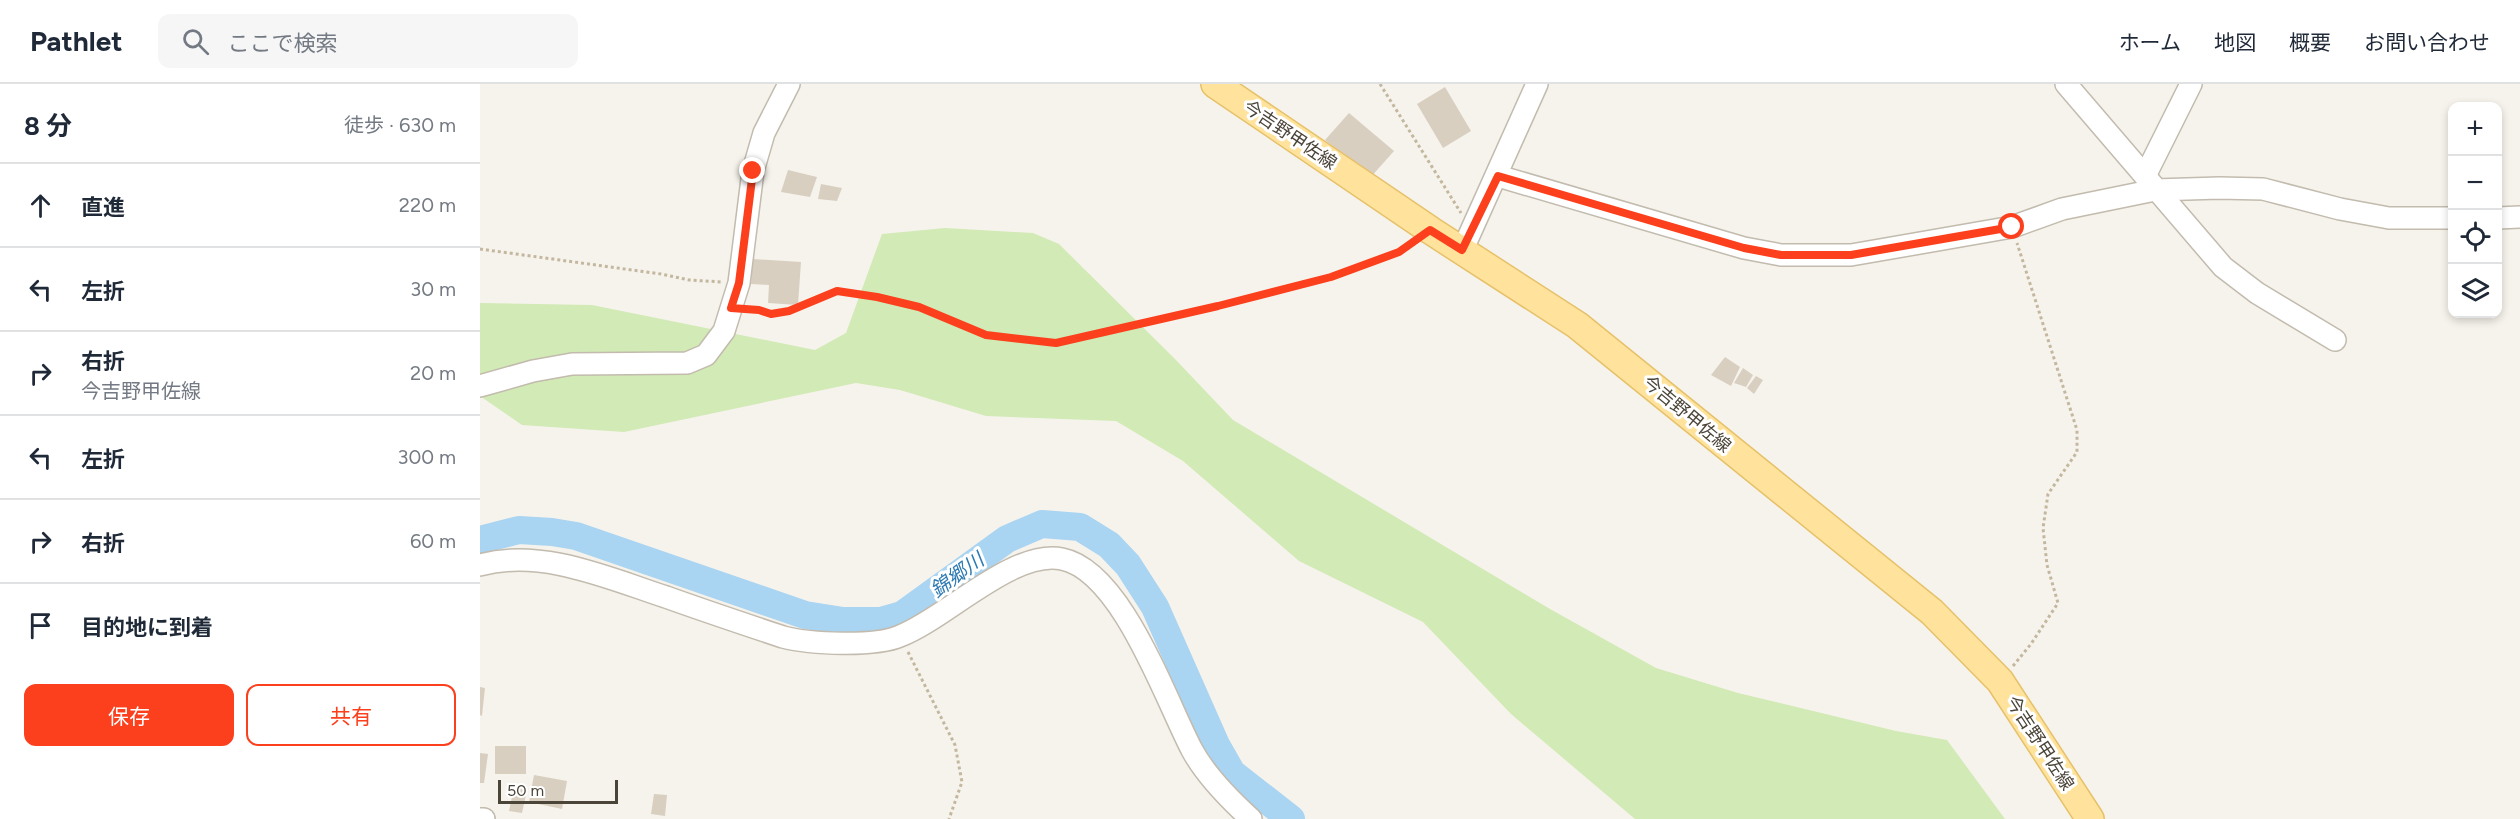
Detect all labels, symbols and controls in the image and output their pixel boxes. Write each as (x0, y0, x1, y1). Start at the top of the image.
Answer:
search box (158, 14, 578, 68)
text: Pathlet (30, 24, 122, 58)
icon: search (179, 25, 212, 58)
text: ここで検索 (227, 30, 337, 57)
text: ホーム (2119, 30, 2181, 55)
text: 地図 (2214, 30, 2256, 55)
text: 概要 (2289, 30, 2331, 55)
text: お問い合わせ (2364, 30, 2490, 55)
street label: 今吉野甲佐線 (1239, 96, 1341, 174)
map controls (2448, 102, 2502, 318)
button: + (2448, 102, 2502, 156)
text: 8 分 (24, 110, 72, 142)
text: 徒歩 · 630 m (344, 113, 456, 137)
button: − (2448, 156, 2502, 210)
route end (739, 157, 765, 183)
icon: ahead (24, 189, 57, 222)
text: 220 m (399, 193, 456, 217)
text: 直進 (81, 194, 125, 221)
button: locate (2448, 210, 2502, 264)
route start (1998, 213, 2024, 239)
button: layers (2448, 264, 2502, 318)
icon: left (24, 273, 57, 306)
text: 30 m (410, 277, 456, 301)
text: 左折 (81, 278, 125, 305)
text: 右折 (81, 348, 125, 375)
icon: right (24, 357, 57, 390)
text: 20 m (410, 361, 456, 385)
street label: 今吉野甲佐線 (1639, 371, 1735, 457)
text: 今吉野甲佐線 (81, 379, 201, 403)
icon: left (24, 441, 57, 474)
text: 300 m (398, 445, 456, 469)
text: 左折 (81, 446, 125, 473)
icon: right (24, 525, 57, 558)
text: 60 m (410, 529, 456, 553)
text: 右折 (81, 530, 125, 557)
water label: 錦郷川 (926, 546, 990, 602)
icon: arrive (24, 609, 57, 642)
text: 目的地に到着 (81, 614, 213, 641)
button: 保存 (24, 684, 234, 746)
button: 共有 (246, 684, 456, 746)
street label: 今吉野甲佐線 (2001, 692, 2079, 794)
scale bar (498, 777, 618, 804)
text: 50 m (507, 781, 544, 800)

